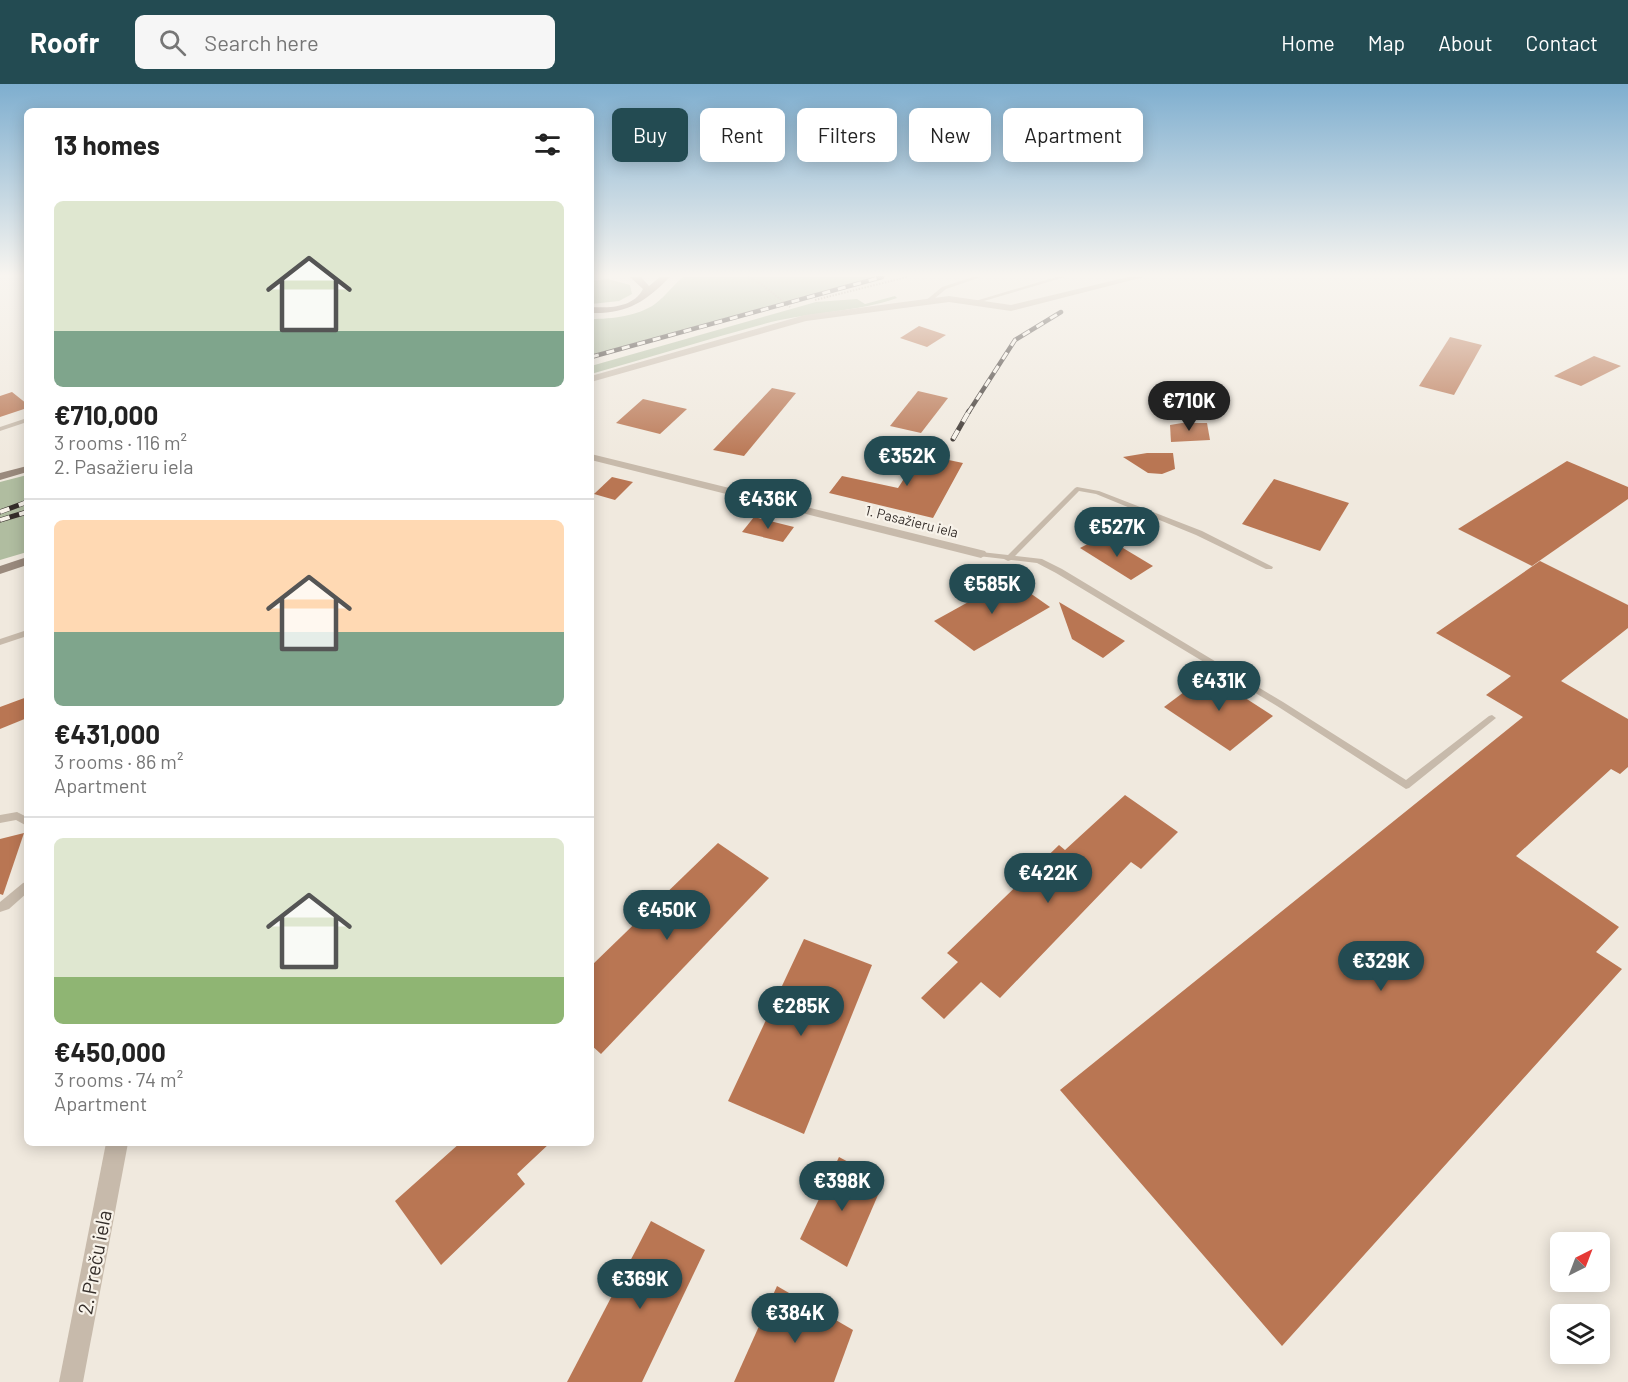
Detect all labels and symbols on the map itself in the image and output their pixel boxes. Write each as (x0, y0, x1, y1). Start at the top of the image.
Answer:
pin: €710K (1147, 381, 1231, 432)
pin: €352K (865, 436, 949, 487)
pin: €436K (726, 479, 810, 530)
street label: 1. Pasažieru iela (864, 501, 960, 541)
pin: €527K (1075, 507, 1159, 558)
pin: €585K (950, 564, 1034, 615)
pin: €431K (1177, 661, 1261, 712)
pin: €422K (1006, 853, 1090, 904)
pin: €450K (625, 890, 709, 941)
pin: €329K (1339, 941, 1423, 992)
pin: €285K (759, 986, 843, 1037)
pin: €398K (800, 1161, 884, 1212)
street label: 2. Preču iela (72, 1208, 116, 1316)
north arrow (1550, 1232, 1610, 1292)
pin: €369K (598, 1259, 682, 1310)
pin: €384K (753, 1293, 837, 1344)

